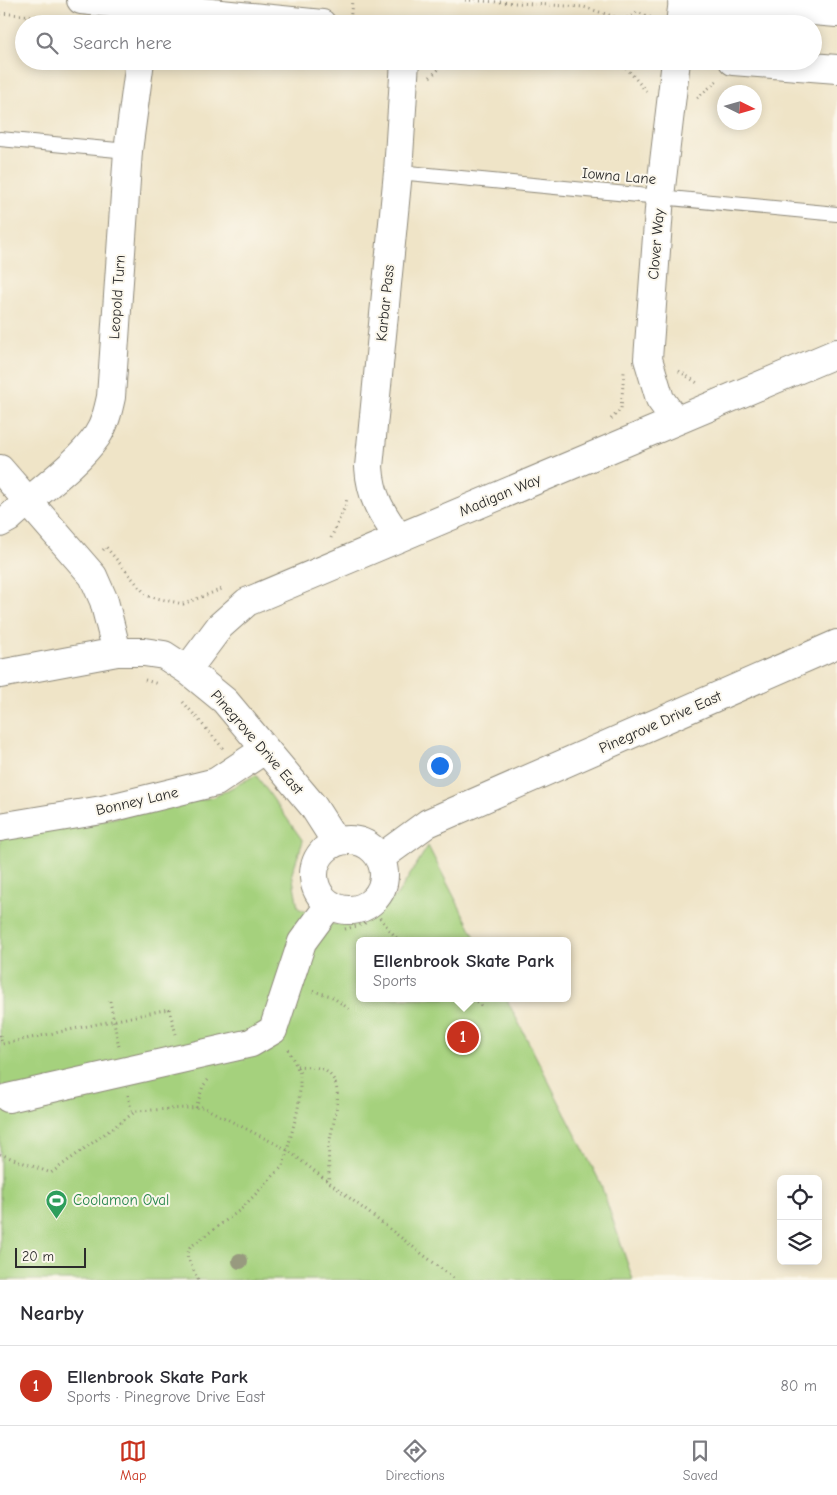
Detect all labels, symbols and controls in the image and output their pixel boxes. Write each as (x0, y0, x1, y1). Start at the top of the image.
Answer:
search box (15, 15, 822, 70)
icon: search (33, 29, 61, 57)
text: Search here (73, 32, 172, 54)
north arrow (717, 85, 762, 130)
street label: Iowna Lane (581, 164, 657, 188)
street label: Clover Way (644, 207, 668, 280)
street label: Leopold Turn (105, 254, 129, 340)
street label: Karbar Pass (372, 264, 398, 342)
street label: Madigan Way (456, 470, 544, 520)
street label: Pinegrove Drive East (207, 686, 308, 798)
street label: Pinegrove Drive East (596, 687, 725, 757)
your location (427, 753, 453, 779)
street label: Bonney Lane (94, 783, 180, 819)
popup (356, 937, 571, 1002)
text: Ellenbrook Skate Park (373, 950, 554, 972)
text: Sports (373, 972, 416, 990)
pin: 1 (447, 1018, 479, 1056)
map controls (777, 1175, 822, 1265)
button: locate (777, 1175, 822, 1220)
sports icon: Coolamon Oval (45, 1188, 69, 1219)
place label: Coolamon Oval (73, 1191, 169, 1209)
button: layers (777, 1220, 822, 1265)
scale bar (15, 1245, 86, 1268)
text: 20 m (22, 1248, 54, 1265)
text: Nearby (20, 1301, 84, 1325)
text: Ellenbrook Skate Park (67, 1366, 248, 1388)
text: 1 (33, 1377, 39, 1395)
text: 80 m (780, 1377, 817, 1395)
text: Sports · Pinegrove Drive East (67, 1388, 265, 1406)
tab: Map (119, 1437, 147, 1484)
tab: Directions (385, 1437, 445, 1484)
tab: Saved (683, 1437, 718, 1484)

